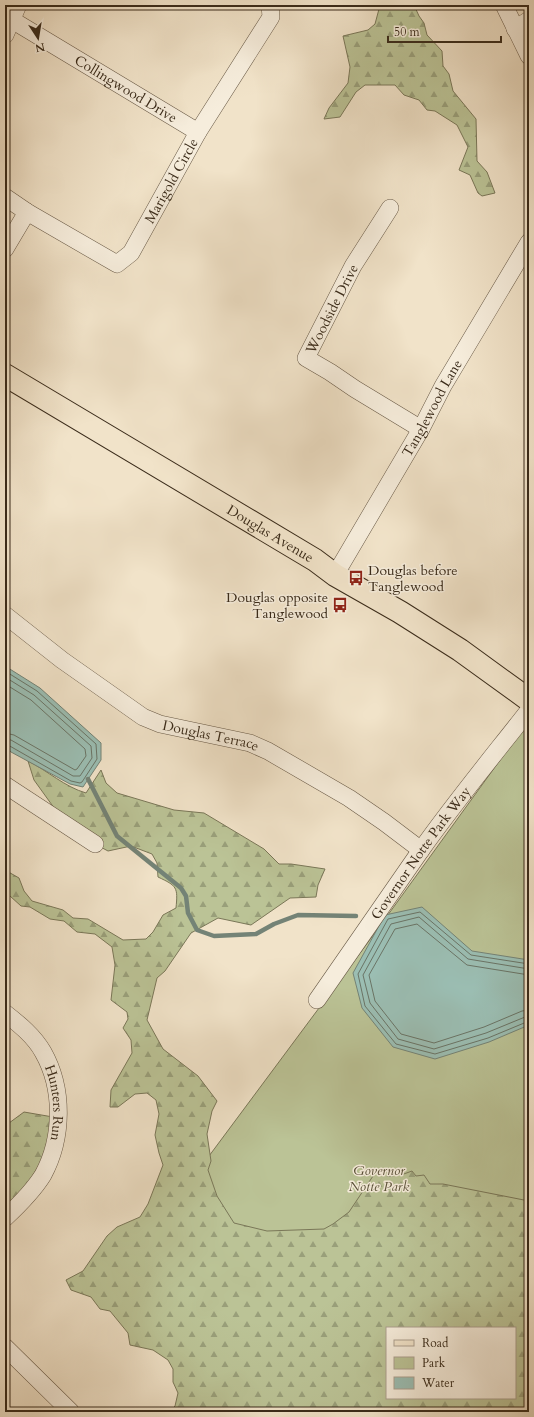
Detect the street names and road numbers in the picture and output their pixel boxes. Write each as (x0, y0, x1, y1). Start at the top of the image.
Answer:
street label: Collingwood Drive (71, 50, 181, 127)
street label: Marigold Circle (140, 135, 202, 227)
street label: Woodside Drive (301, 261, 363, 358)
street label: Tanglewood Lane (397, 356, 466, 460)
street label: Douglas Avenue (223, 500, 317, 567)
street label: Douglas Terrace (161, 715, 262, 755)
street label: Governor Notte Park Way (366, 782, 475, 923)
street label: Hunters Run (41, 1062, 68, 1143)

